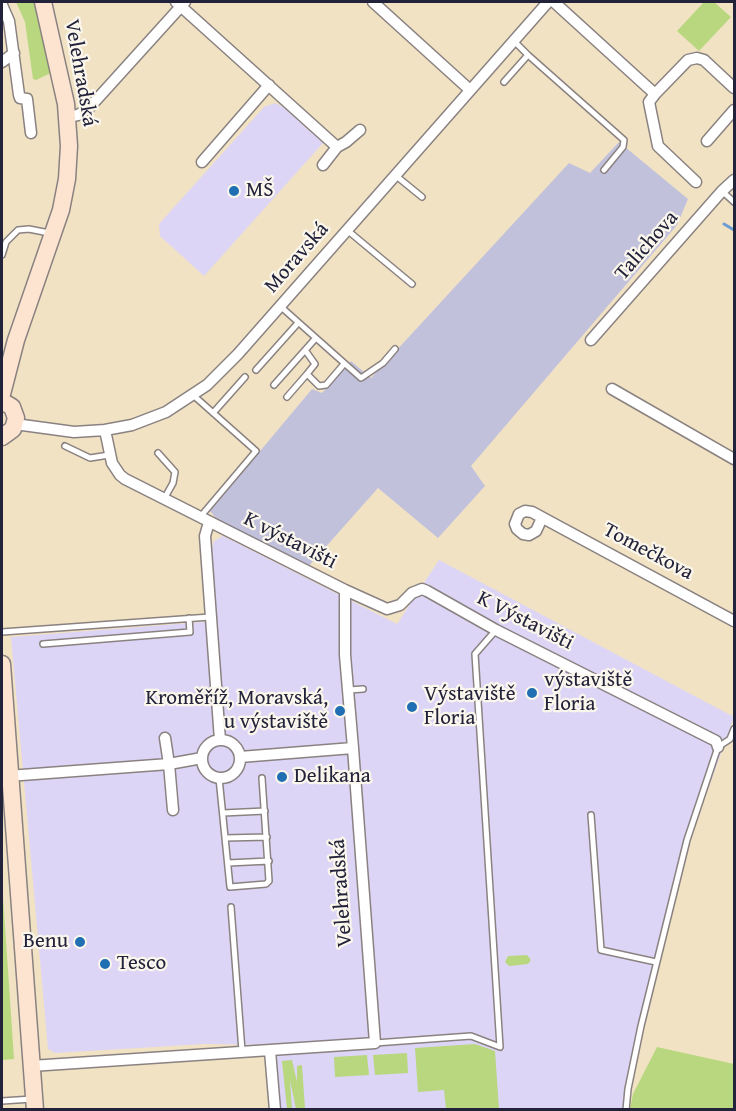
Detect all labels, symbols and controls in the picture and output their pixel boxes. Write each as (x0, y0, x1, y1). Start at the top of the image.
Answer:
street label: Velehradská (58, 17, 102, 129)
place label: MŠ (246, 178, 273, 204)
marker: MŠ (227, 184, 241, 198)
street label: Talichova (610, 206, 684, 286)
street label: Moravská (259, 218, 335, 298)
street label: K výstavišti (239, 507, 341, 575)
street label: Tomečkova (599, 518, 697, 586)
street label: K Výstavišti (473, 586, 577, 656)
place label: výstaviště Floria (544, 668, 632, 718)
place label: Výstaviště Floria (424, 682, 516, 732)
place label: Kroměříž, Moravská, u výstaviště (146, 686, 328, 736)
marker: výstaviště Floria (525, 686, 539, 700)
marker: Výstaviště Floria (405, 700, 419, 714)
marker: Kroměříž, Moravská, u výstaviště (333, 704, 347, 718)
place label: Delikana (294, 764, 371, 790)
marker: Delikana (275, 770, 289, 784)
street label: Velehradská (326, 838, 358, 948)
place label: Benu (23, 929, 68, 955)
marker: Benu (73, 935, 87, 949)
place label: Tesco (117, 951, 166, 977)
marker: Tesco (98, 957, 112, 971)

